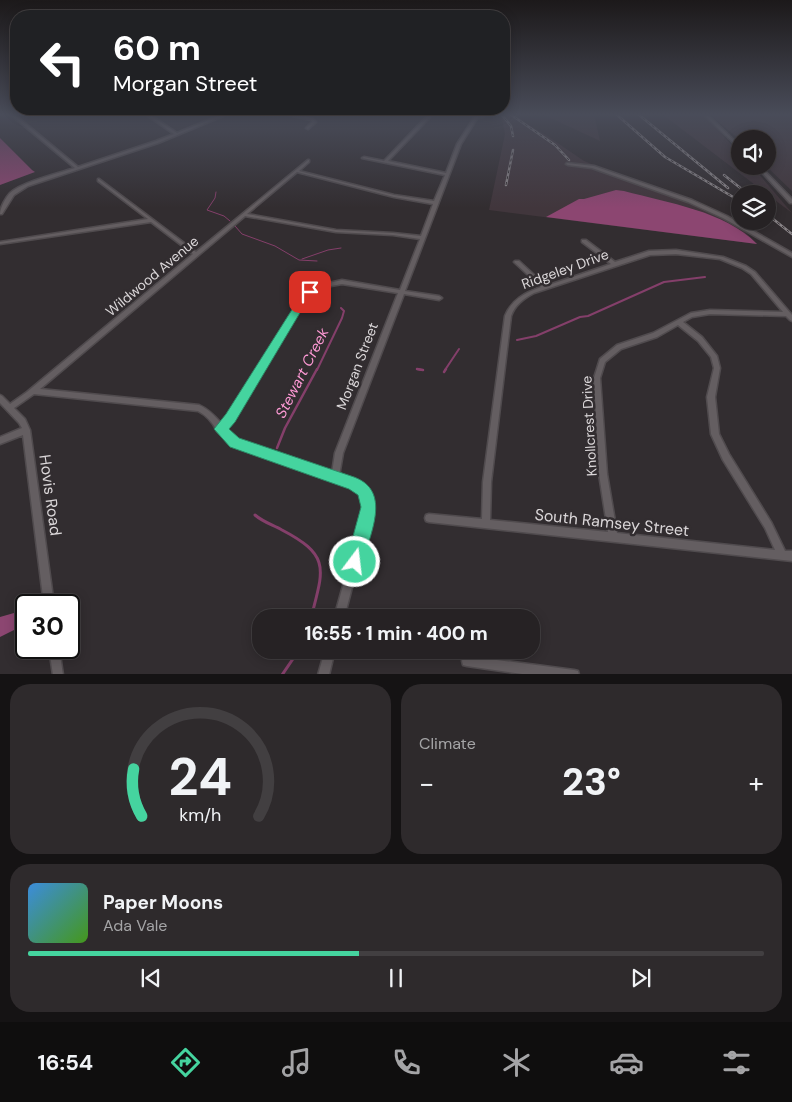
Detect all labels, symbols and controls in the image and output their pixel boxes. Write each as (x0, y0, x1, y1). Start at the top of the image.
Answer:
text: 60 m (113, 25, 201, 71)
icon: left (30, 30, 95, 95)
text: Morgan Street (113, 69, 258, 98)
map controls (731, 130, 776, 230)
button: sound (731, 130, 776, 175)
button: layers (731, 185, 776, 230)
street label: Wildwood Avenue (102, 232, 202, 320)
street label: Ridgeley Drive (519, 245, 611, 293)
pin (289, 271, 331, 313)
icon: arrive (296, 278, 324, 306)
street label: Morgan Street (332, 320, 382, 412)
water label: Stewart Creek (271, 324, 333, 422)
street label: Knollcrest Drive (577, 375, 601, 477)
street label: Hovis Road (34, 453, 67, 537)
street label: South Ramsey Street (534, 504, 690, 541)
position arrow (328, 535, 380, 587)
speed limit sign: 30 (15, 594, 80, 659)
text: 16:55 · 1 min · 400 m (304, 621, 488, 646)
text: Climate (419, 733, 476, 754)
text: 24 (169, 743, 232, 811)
text: 23° (562, 757, 621, 807)
text: − (419, 765, 434, 802)
text: + (749, 765, 764, 802)
text: km/h (179, 803, 222, 827)
text: Paper Moons (103, 890, 223, 915)
text: Ada Vale (103, 915, 167, 936)
icon: previous (137, 964, 165, 992)
icon: pause (382, 964, 410, 992)
icon: next (627, 964, 655, 992)
icon: directions (168, 1045, 203, 1080)
icon: music (279, 1045, 314, 1080)
icon: phone (389, 1045, 424, 1080)
icon: climate (499, 1045, 534, 1080)
icon: car (609, 1045, 644, 1080)
icon: filters (719, 1045, 754, 1080)
text: 16:54 (38, 1048, 93, 1077)

